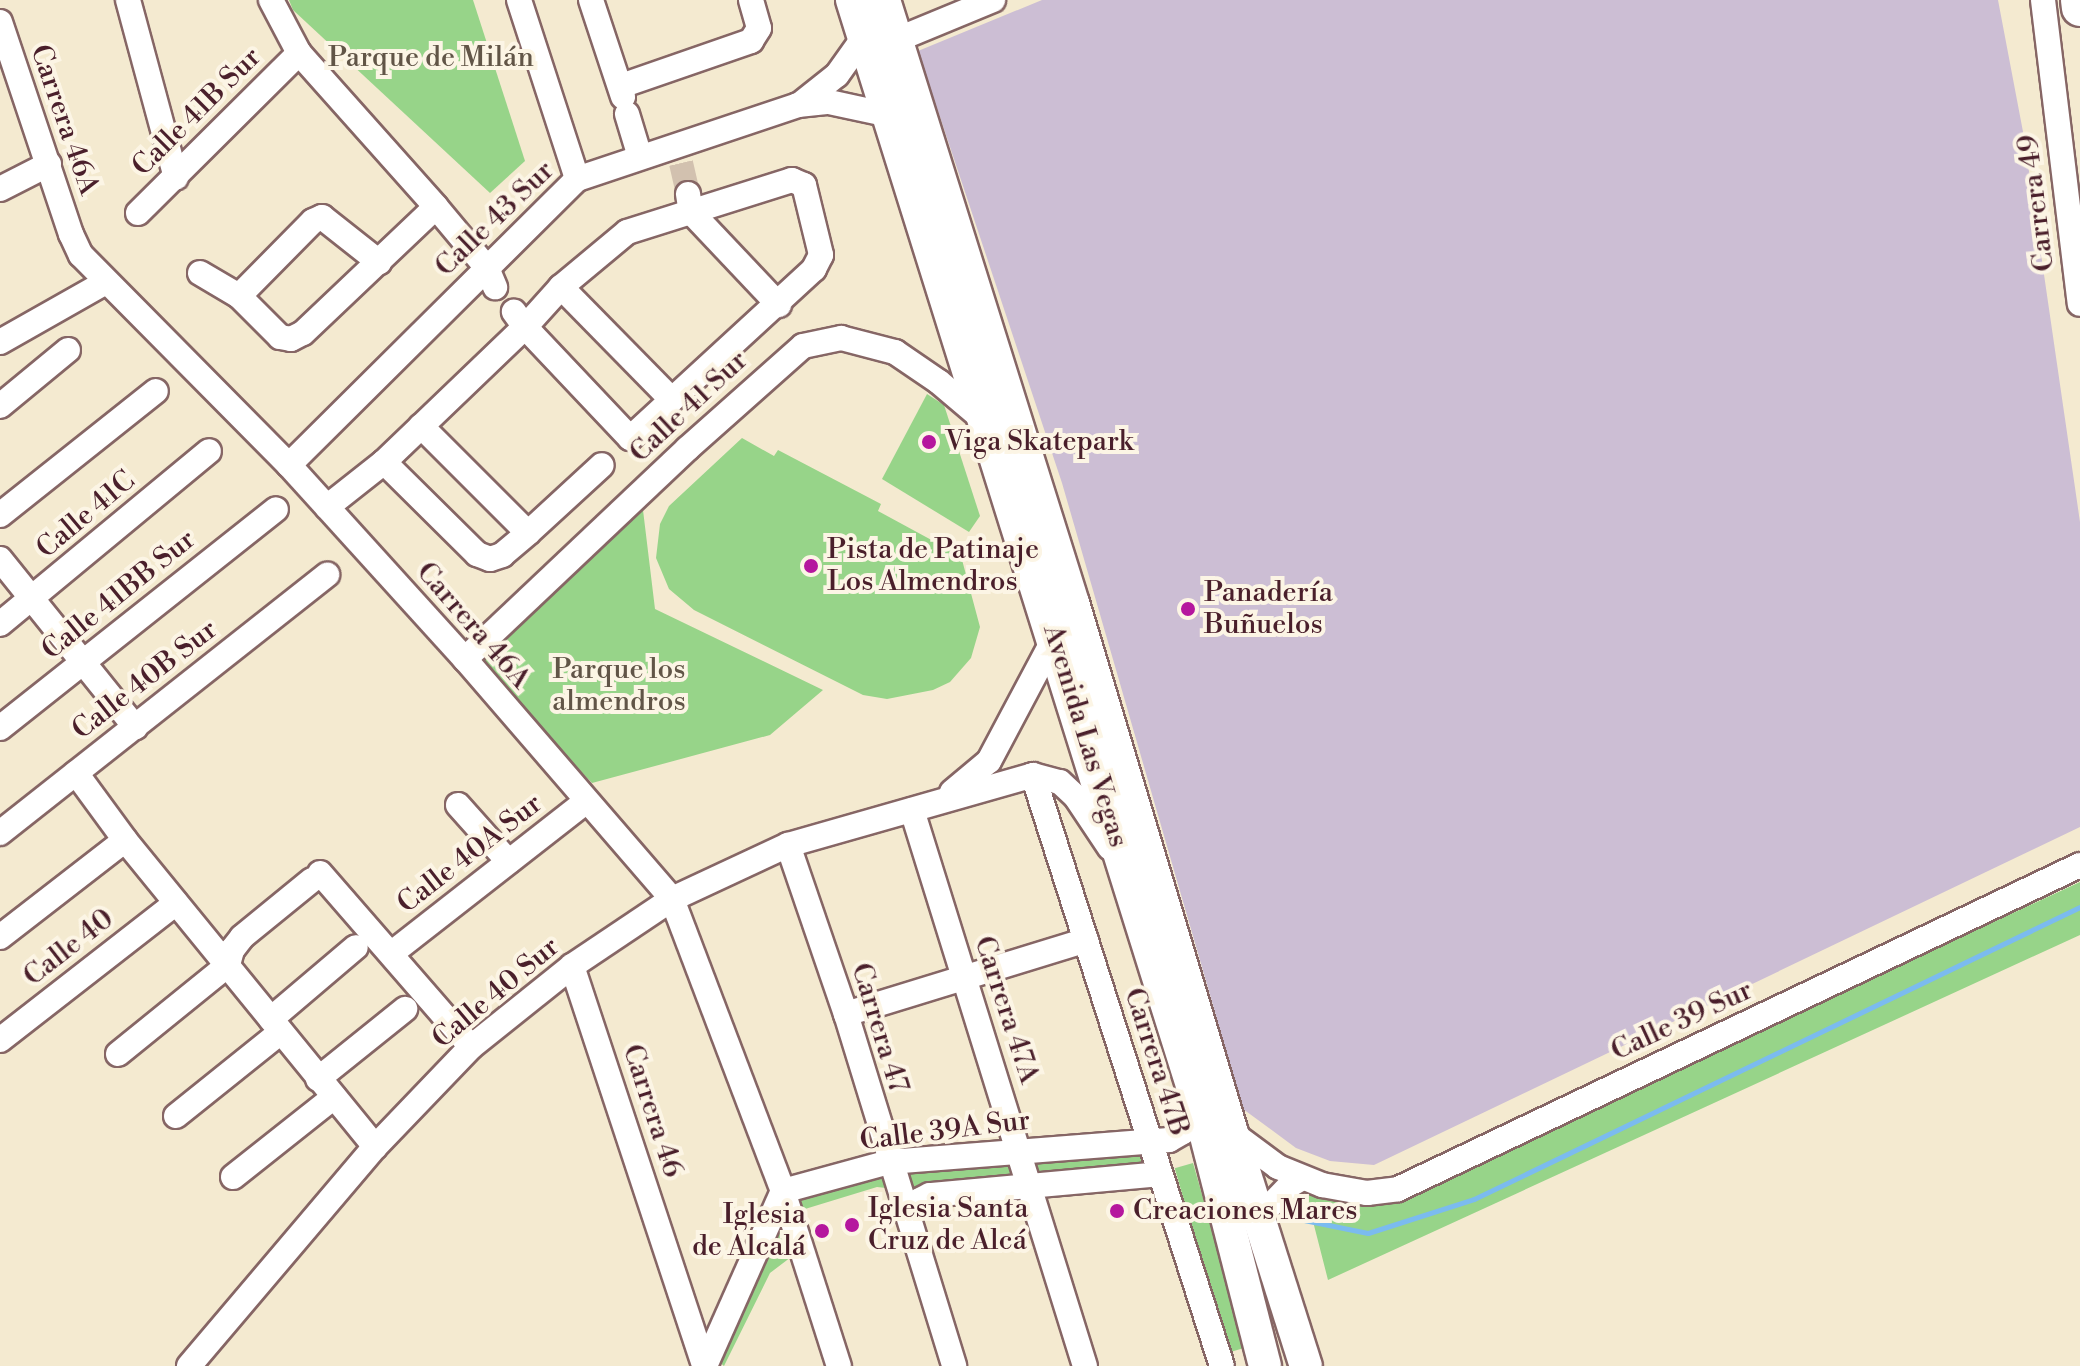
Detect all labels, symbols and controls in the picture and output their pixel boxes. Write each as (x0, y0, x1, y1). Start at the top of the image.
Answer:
street label: Carrera 46A (23, 40, 105, 200)
street label: Calle 41B Sur (126, 41, 268, 183)
park label: Parque de Milán (328, 41, 534, 75)
street label: Carrera 49 (2012, 133, 2062, 273)
street label: Calle 43 Sur (429, 154, 561, 284)
street label: Calle 41 Sur (623, 344, 755, 470)
place label: Viga Skatepark (945, 425, 1133, 459)
marker: Viga Skatepark (920, 433, 938, 451)
street label: Calle 41C (30, 464, 142, 566)
street label: Calle 41BB Sur (35, 523, 203, 667)
place label: Pista de Patinaje Los Almendros (827, 533, 1039, 599)
street label: Carrera 46A (409, 556, 537, 696)
marker: Pista de Patinaje Los Almendros (802, 557, 820, 575)
place label: Panadería Buñuelos (1204, 576, 1333, 642)
marker: Panadería Buñuelos (1179, 600, 1197, 618)
street label: Calle 40B Sur (66, 613, 224, 747)
street label: Avenida Las Vegas (1035, 621, 1135, 851)
park label: Parque los almendros (552, 653, 686, 719)
street label: Calle 40A Sur (391, 787, 549, 921)
street label: Calle 40 (17, 902, 121, 994)
street label: Calle 40 Sur (426, 930, 566, 1056)
street label: Carrera 47A (966, 932, 1046, 1088)
street label: Carrera 47 (843, 959, 915, 1097)
street label: Calle 39 Sur (1606, 974, 1758, 1068)
street label: Carrera 47B (1116, 984, 1196, 1140)
street label: Carrera 46 (615, 1040, 689, 1182)
street label: Calle 39A Sur (858, 1104, 1032, 1158)
place label: Iglesia Santa Cruz de Alcá (868, 1192, 1028, 1258)
place label: Creaciones Mares (1133, 1194, 1358, 1228)
place label: Iglesia de Alcalá (692, 1198, 806, 1264)
marker: Creaciones Mares (1108, 1202, 1126, 1220)
marker: Iglesia Santa Cruz de Alcá (843, 1216, 861, 1234)
marker: Iglesia de Alcalá (813, 1222, 831, 1240)

